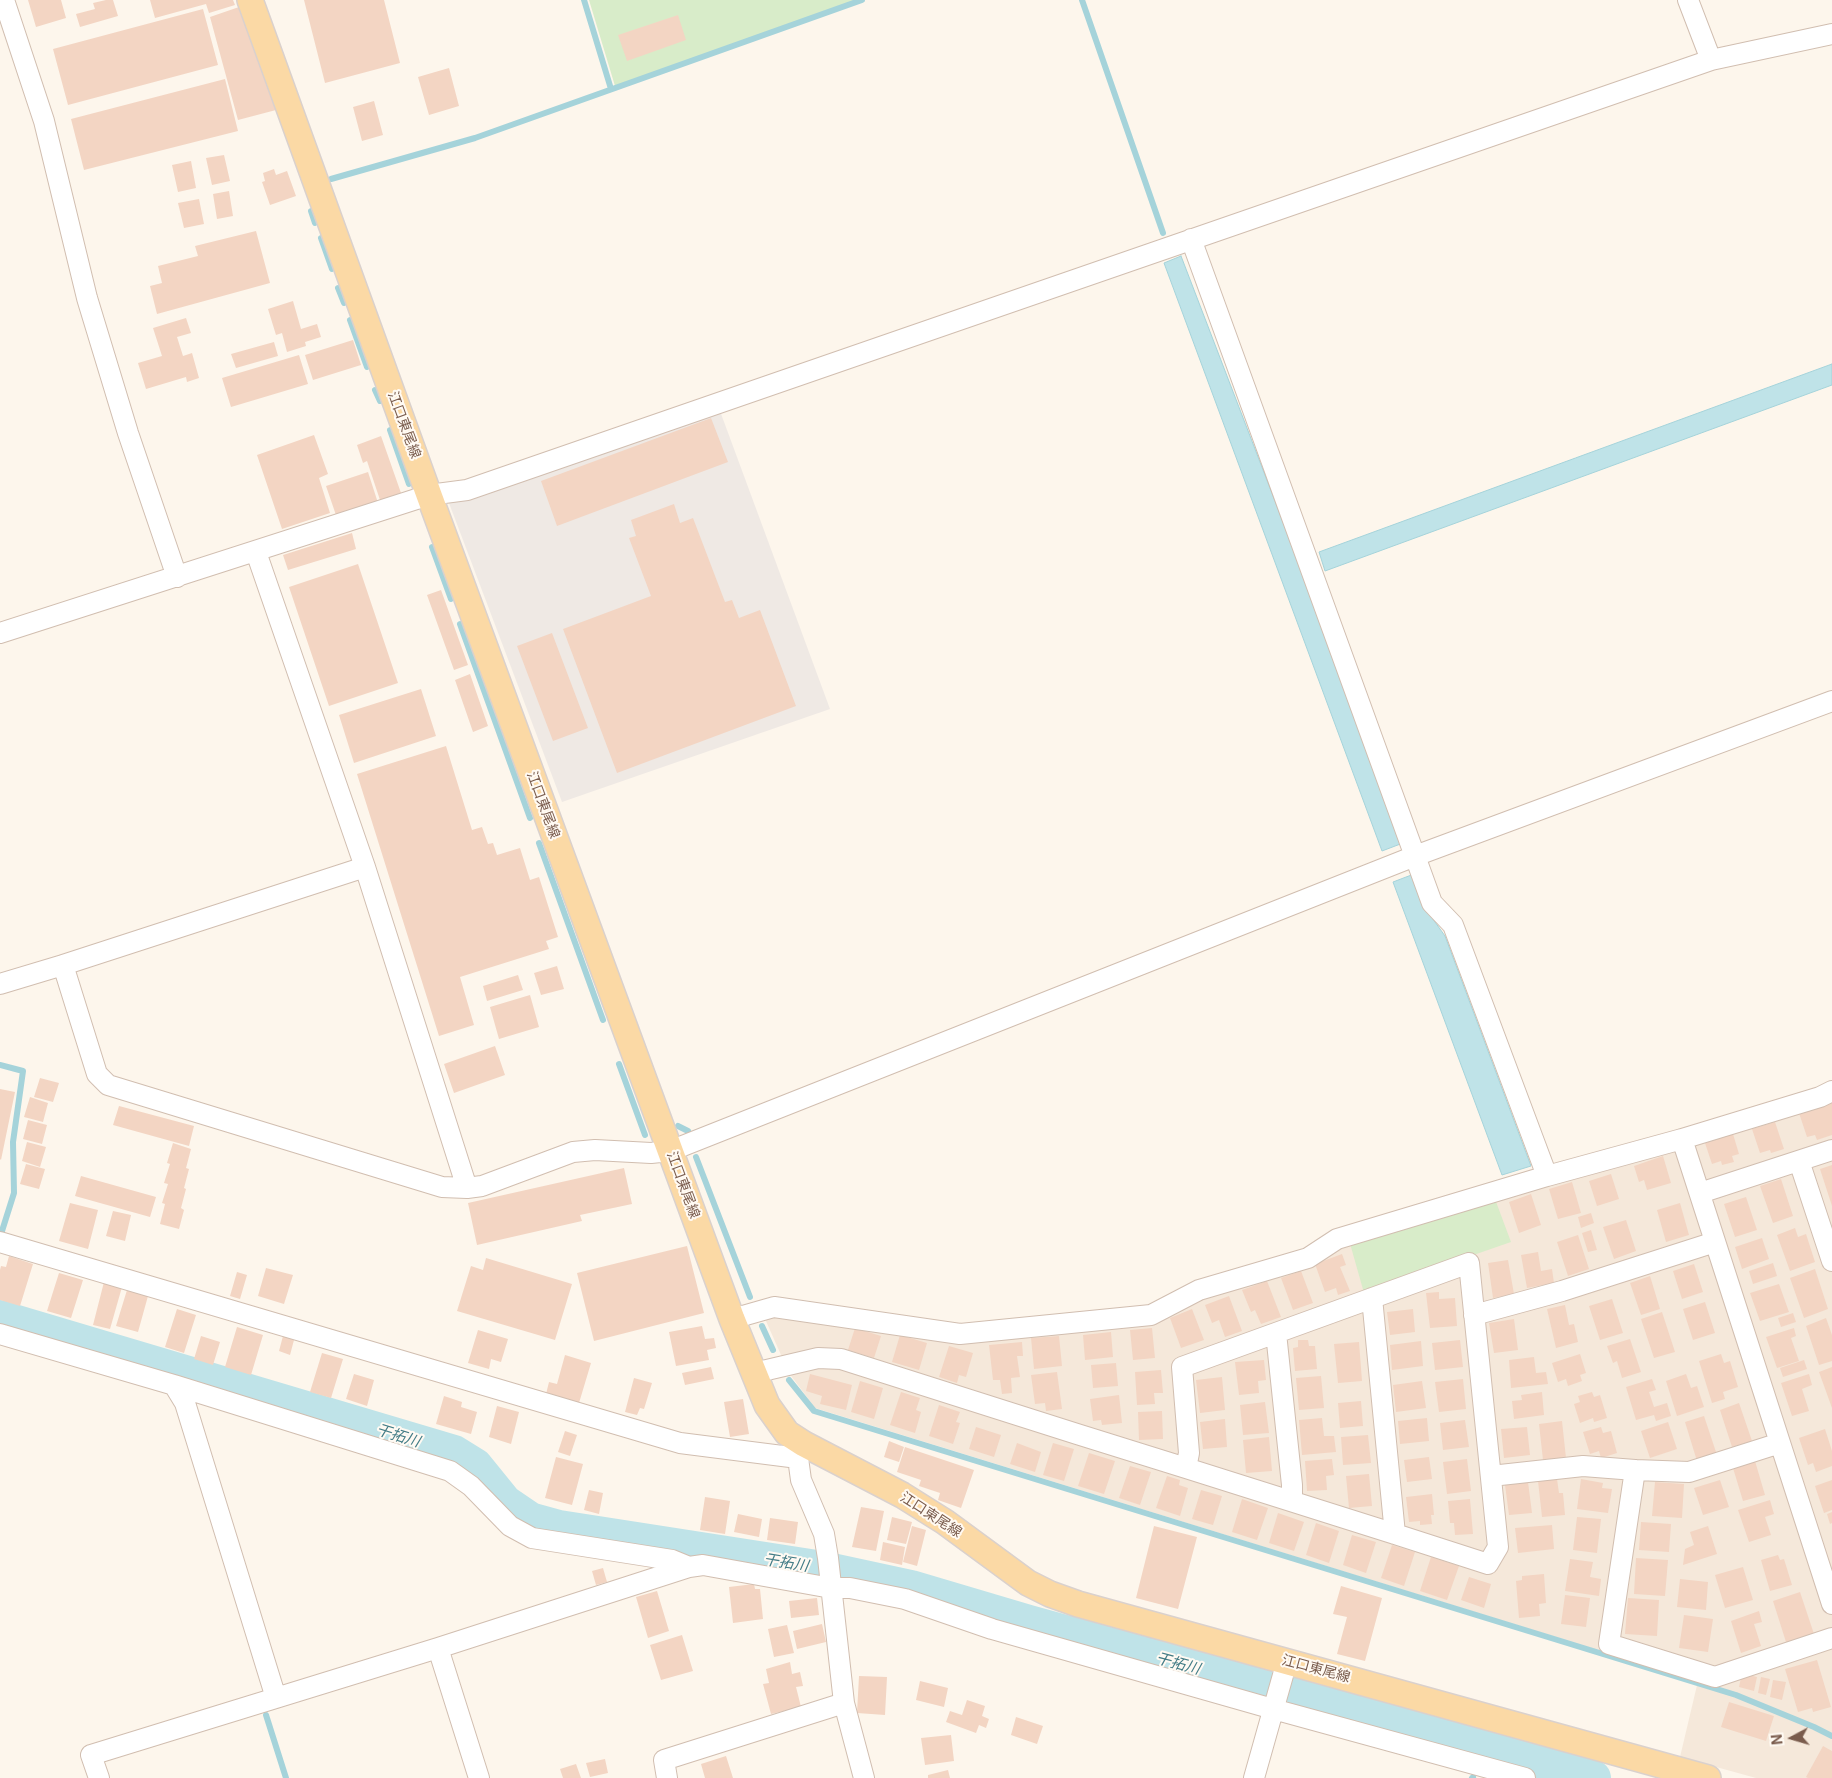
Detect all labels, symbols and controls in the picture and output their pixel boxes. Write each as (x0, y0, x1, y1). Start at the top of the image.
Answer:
street label: 江口東尾線 (384, 389, 424, 461)
street label: 江口東尾線 (523, 769, 563, 841)
street label: 江口東尾線 (663, 1149, 703, 1221)
water label: 干拓川 (374, 1421, 422, 1451)
street label: 江口東尾線 (897, 1489, 965, 1541)
water label: 干拓川 (762, 1551, 810, 1575)
water label: 干拓川 (1154, 1649, 1202, 1679)
street label: 江口東尾線 (1280, 1652, 1352, 1686)
north arrow (1767, 1713, 1817, 1763)
text: N (1768, 1733, 1786, 1746)

